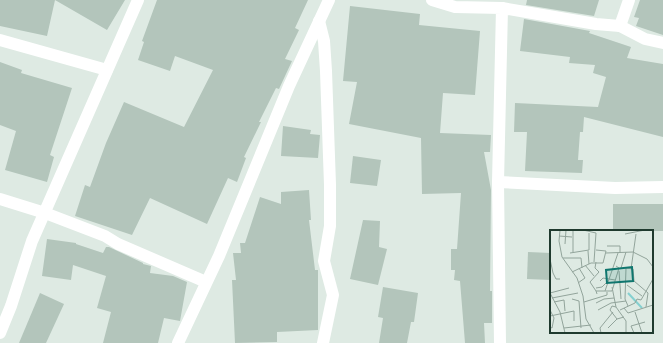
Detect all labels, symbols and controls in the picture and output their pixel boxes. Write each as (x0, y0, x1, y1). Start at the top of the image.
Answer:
inset map (550, 230, 653, 333)

